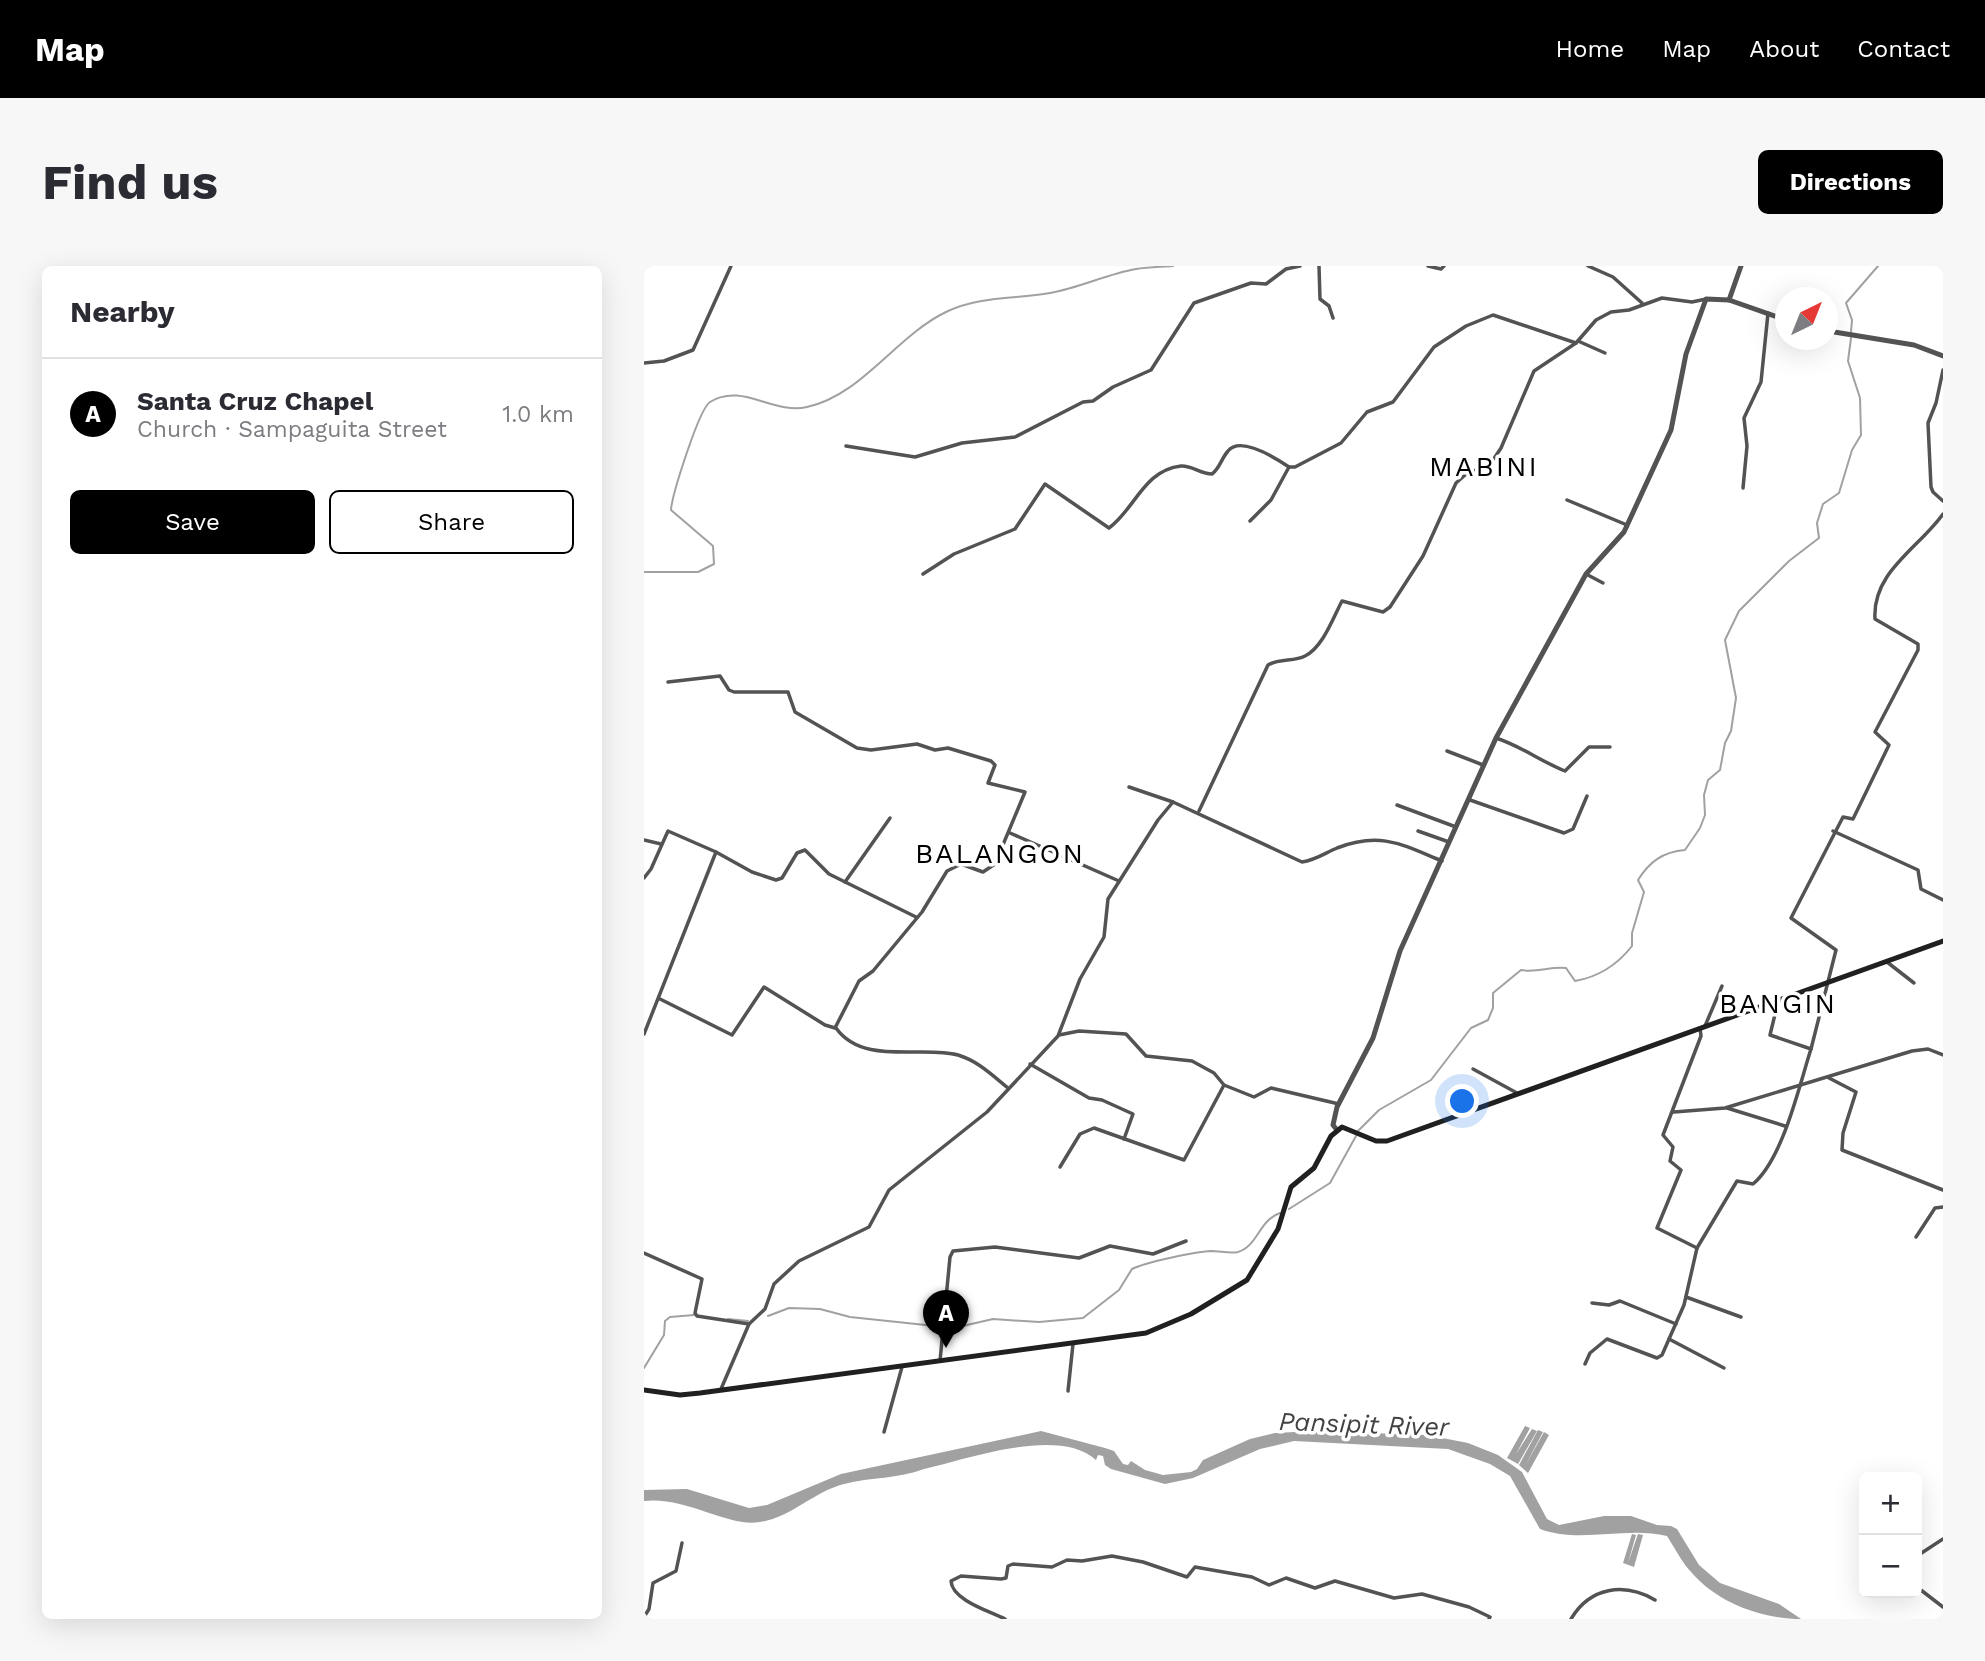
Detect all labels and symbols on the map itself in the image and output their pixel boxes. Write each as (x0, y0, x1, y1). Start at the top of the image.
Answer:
north arrow (1775, 287, 1838, 350)
district label: MABINI (1429, 450, 1539, 483)
district label: BALANGON (915, 837, 1085, 870)
district label: BANGIN (1719, 987, 1837, 1020)
your location (1445, 1084, 1479, 1118)
pin: A (923, 1290, 969, 1348)
water label: Pansipit River (1278, 1406, 1451, 1442)

